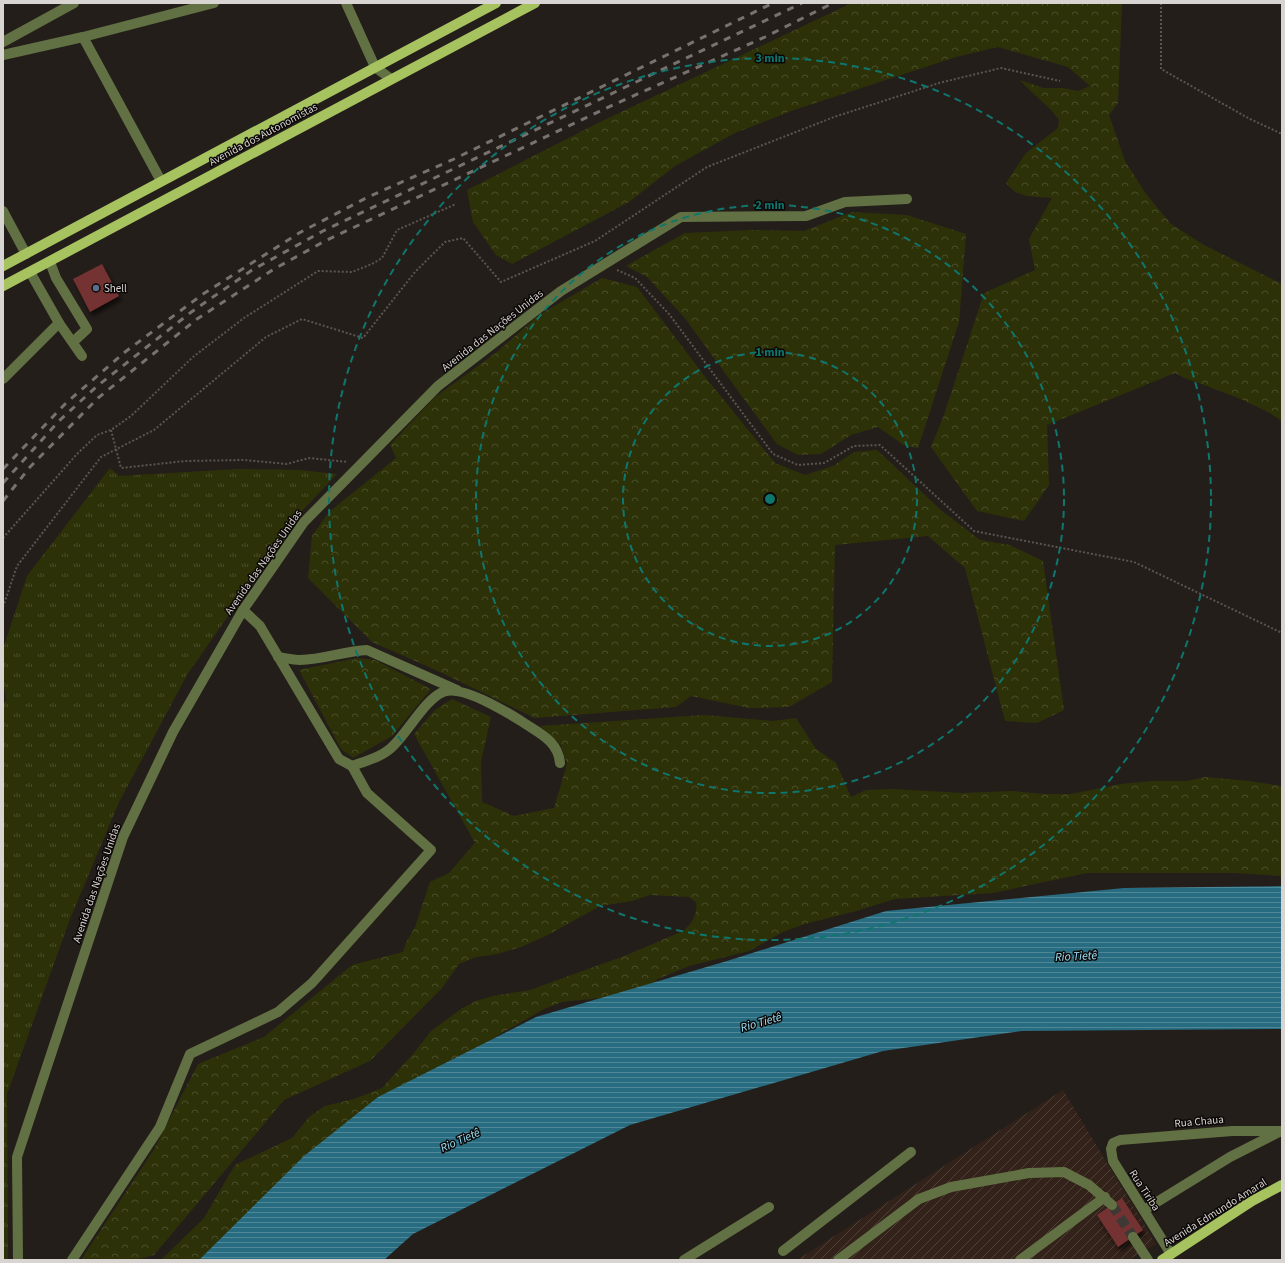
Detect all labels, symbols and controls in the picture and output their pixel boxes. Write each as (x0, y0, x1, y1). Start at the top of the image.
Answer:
text: 3 min (755, 50, 785, 67)
street label: Avenida dos Autonomistas (206, 99, 321, 169)
text: 2 min (755, 197, 785, 214)
place label: Shell (104, 281, 127, 296)
marker: Shell (91, 283, 101, 293)
street label: Avenida das Nações Unidas (438, 286, 547, 375)
text: 1 min (755, 344, 785, 361)
centre of rings (763, 492, 777, 506)
street label: Avenida das Nações Unidas (221, 506, 306, 618)
street label: Avenida das Nações Unidas (69, 821, 124, 945)
water label: Rio Tietê (1055, 947, 1098, 966)
water label: Rio Tietê (739, 1008, 784, 1036)
street label: Rua Chaua (1174, 1112, 1224, 1131)
water label: Rio Tietê (438, 1124, 483, 1157)
street label: Rua Tiriba (1126, 1167, 1164, 1214)
street label: Avenida Edmundo Amaral (1161, 1175, 1270, 1250)

